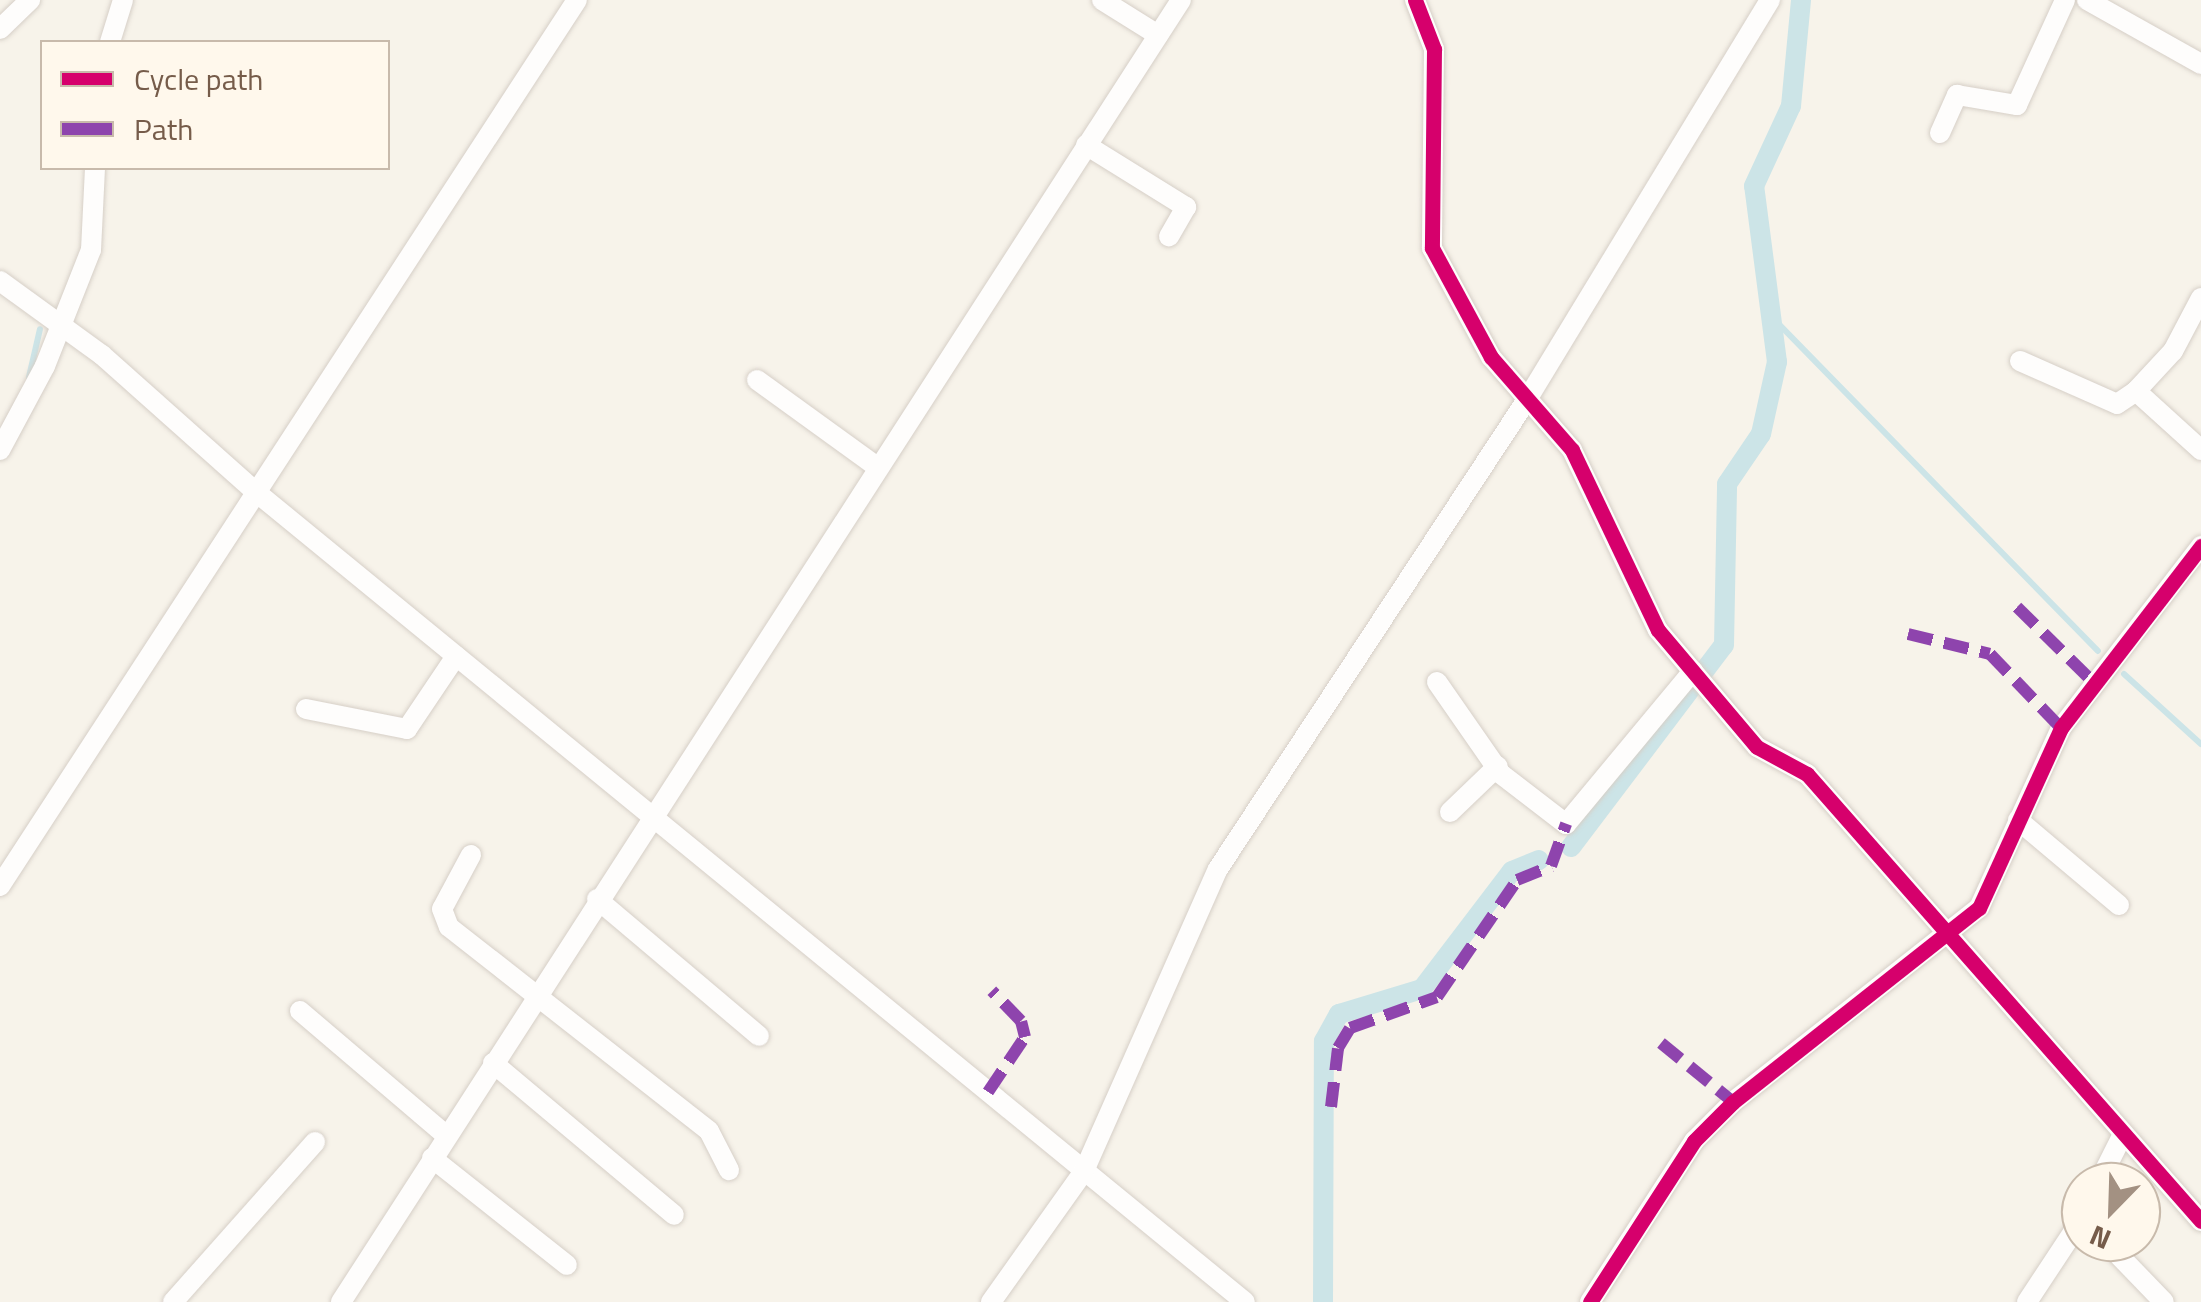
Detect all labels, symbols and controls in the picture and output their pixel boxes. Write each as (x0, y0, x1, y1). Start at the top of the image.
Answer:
legend (40, 40, 390, 170)
text: Cycle path (134, 56, 263, 102)
text: Path (134, 106, 193, 152)
north arrow (2061, 1162, 2161, 1262)
text: N (2083, 1215, 2117, 1262)

